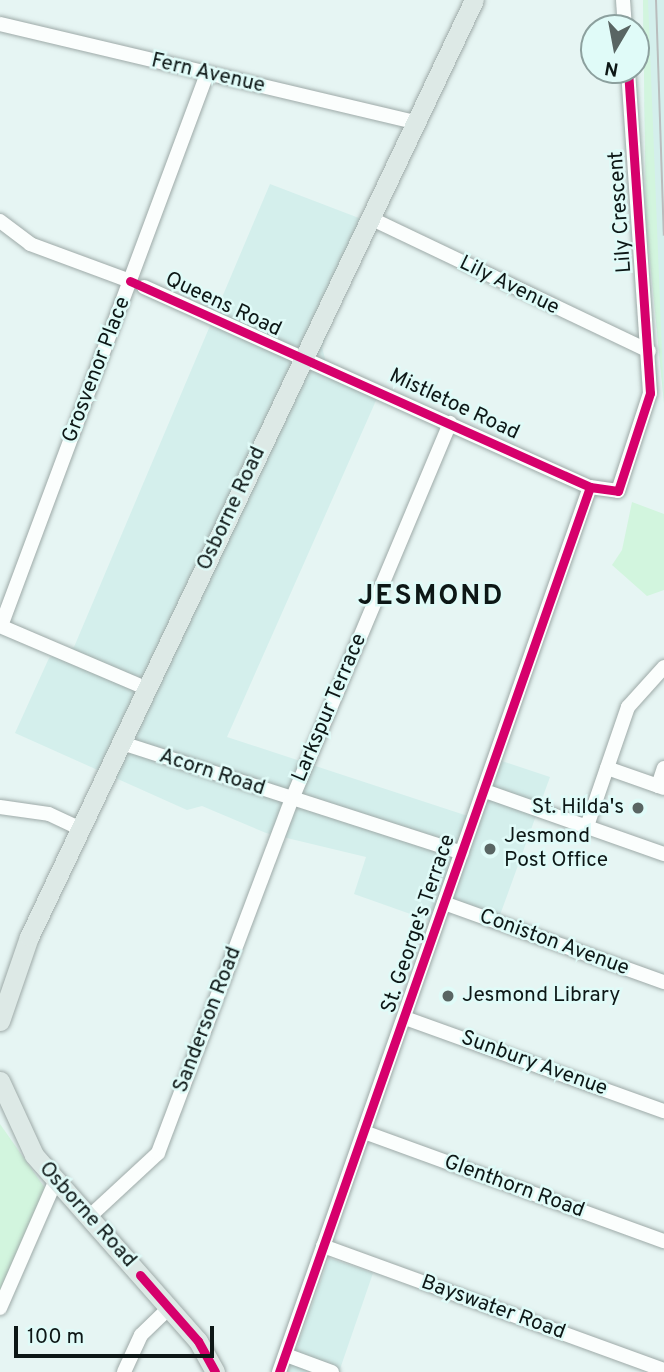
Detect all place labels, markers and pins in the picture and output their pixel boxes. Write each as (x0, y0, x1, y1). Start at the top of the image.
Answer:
place label: St. Hilda's (532, 795, 624, 821)
marker: St. Hilda's (630, 800, 646, 816)
place label: Jesmond Post Office (504, 824, 608, 874)
marker: Jesmond Post Office (482, 841, 498, 857)
place label: Jesmond Library (462, 983, 620, 1009)
marker: Jesmond Library (440, 988, 456, 1004)

